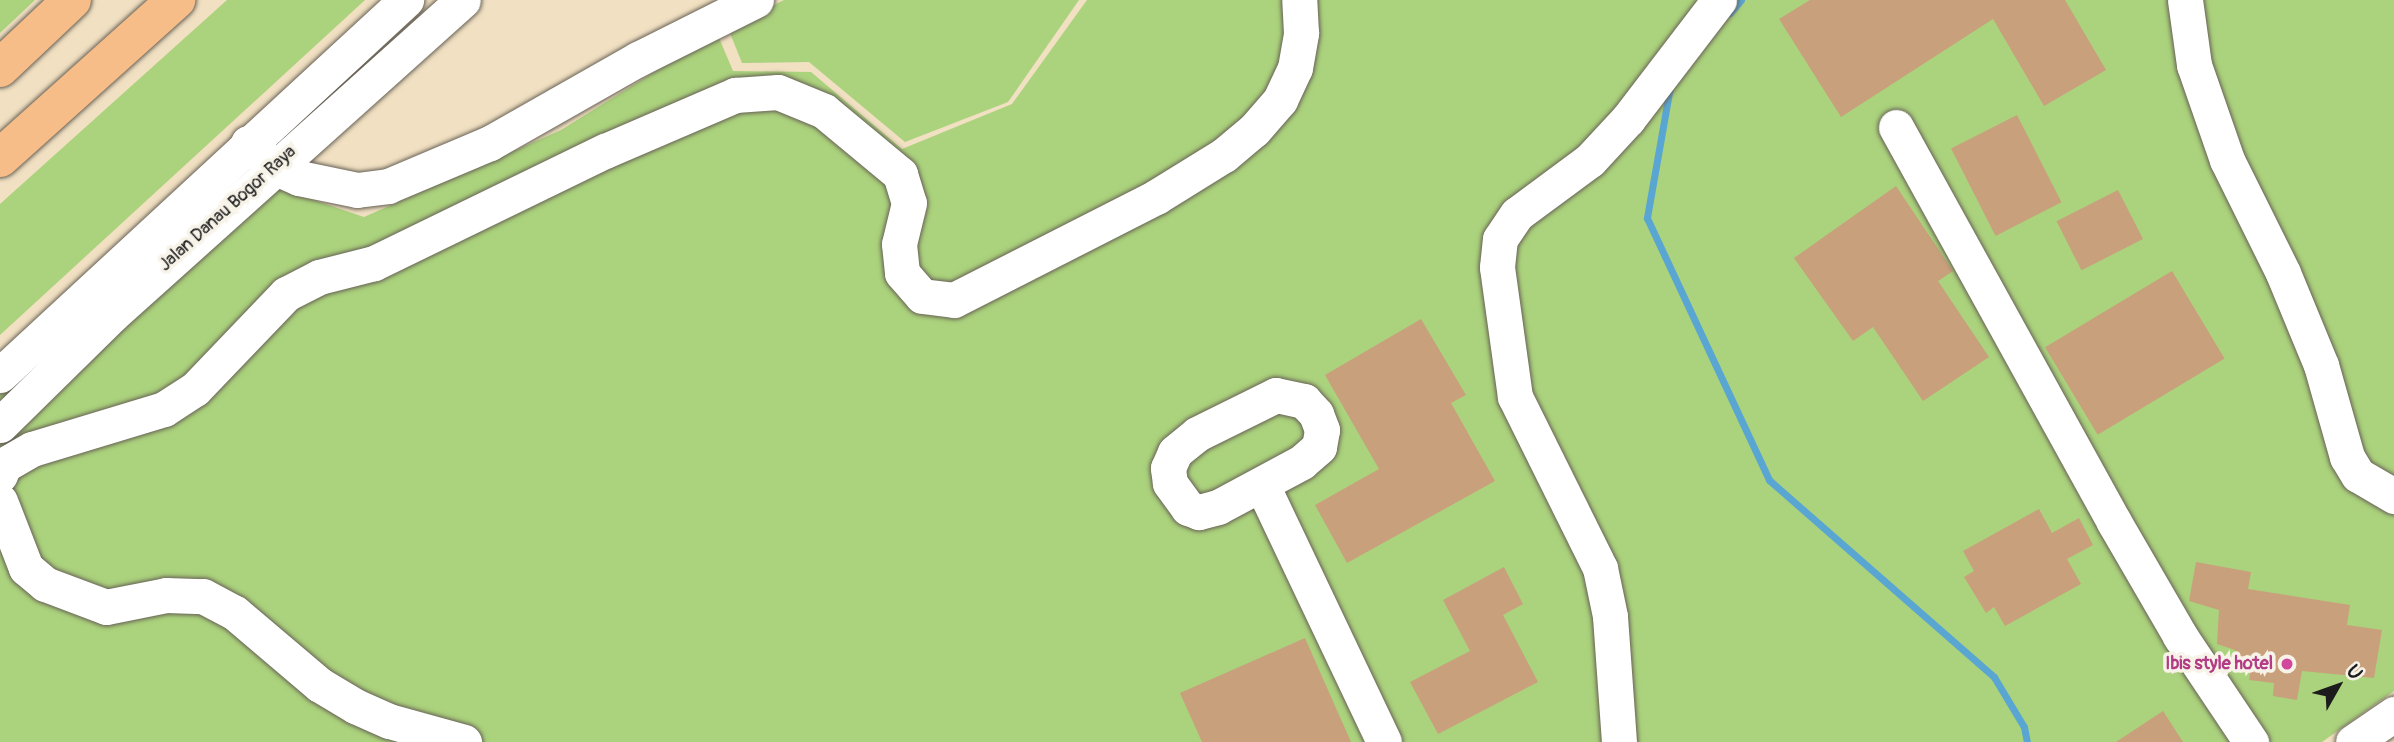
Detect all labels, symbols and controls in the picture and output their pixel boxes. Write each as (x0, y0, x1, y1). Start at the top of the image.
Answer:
street label: Jalan Danau Bogor Raya (155, 142, 301, 276)
north arrow (2303, 651, 2373, 721)
place label: Ibis style hotel (2165, 653, 2273, 675)
marker: Ibis style hotel (2279, 656, 2295, 672)
text: U (2341, 660, 2367, 685)

